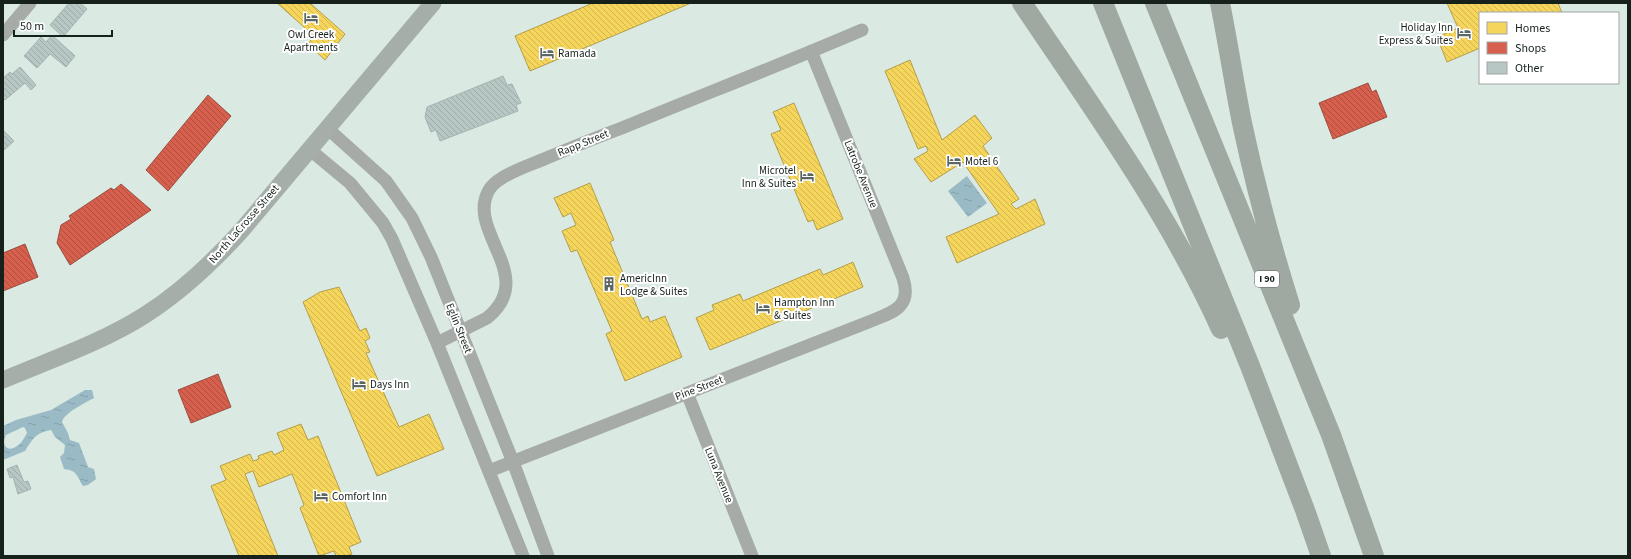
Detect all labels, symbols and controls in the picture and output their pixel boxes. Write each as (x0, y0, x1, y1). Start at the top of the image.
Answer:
hotel icon: Owl Creek Apartments (303, 10, 319, 26)
scale bar (14, 12, 112, 38)
legend (1479, 12, 1619, 84)
text: 50 m (20, 18, 44, 35)
place label: Holiday Inn Express & Suites (1379, 20, 1453, 48)
text: Homes (1515, 20, 1550, 37)
hotel icon: Holiday Inn Express & Suites (1456, 25, 1472, 41)
place label: Owl Creek Apartments (284, 27, 338, 55)
text: Shops (1515, 40, 1546, 57)
hotel icon: Ramada (539, 45, 555, 61)
place label: Ramada (558, 46, 596, 61)
text: Other (1515, 60, 1545, 77)
street label: Rapp Street (555, 126, 611, 160)
street label: Latrobe Avenue (841, 138, 882, 211)
hotel icon: Motel 6 (946, 153, 962, 169)
place label: Motel 6 (965, 154, 999, 169)
place label: Microtel Inn & Suites (742, 163, 796, 191)
hotel icon: Microtel Inn & Suites (799, 168, 815, 184)
street label: North LaCrosse Street (206, 181, 283, 267)
place label: AmericInn Lodge & Suites (620, 271, 688, 299)
road number: I 90 (1255, 271, 1279, 287)
building icon: AmericInn Lodge & Suites (601, 276, 617, 292)
place label: Hampton Inn & Suites (774, 295, 834, 323)
hotel icon: Hampton Inn & Suites (755, 300, 771, 316)
street label: Eglin Street (442, 301, 476, 355)
street label: Pine Street (673, 372, 725, 404)
hotel icon: Days Inn (351, 376, 367, 392)
place label: Days Inn (370, 377, 409, 392)
street label: Luna Avenue (701, 445, 737, 506)
hotel icon: Comfort Inn (313, 488, 329, 504)
place label: Comfort Inn (332, 489, 387, 504)

